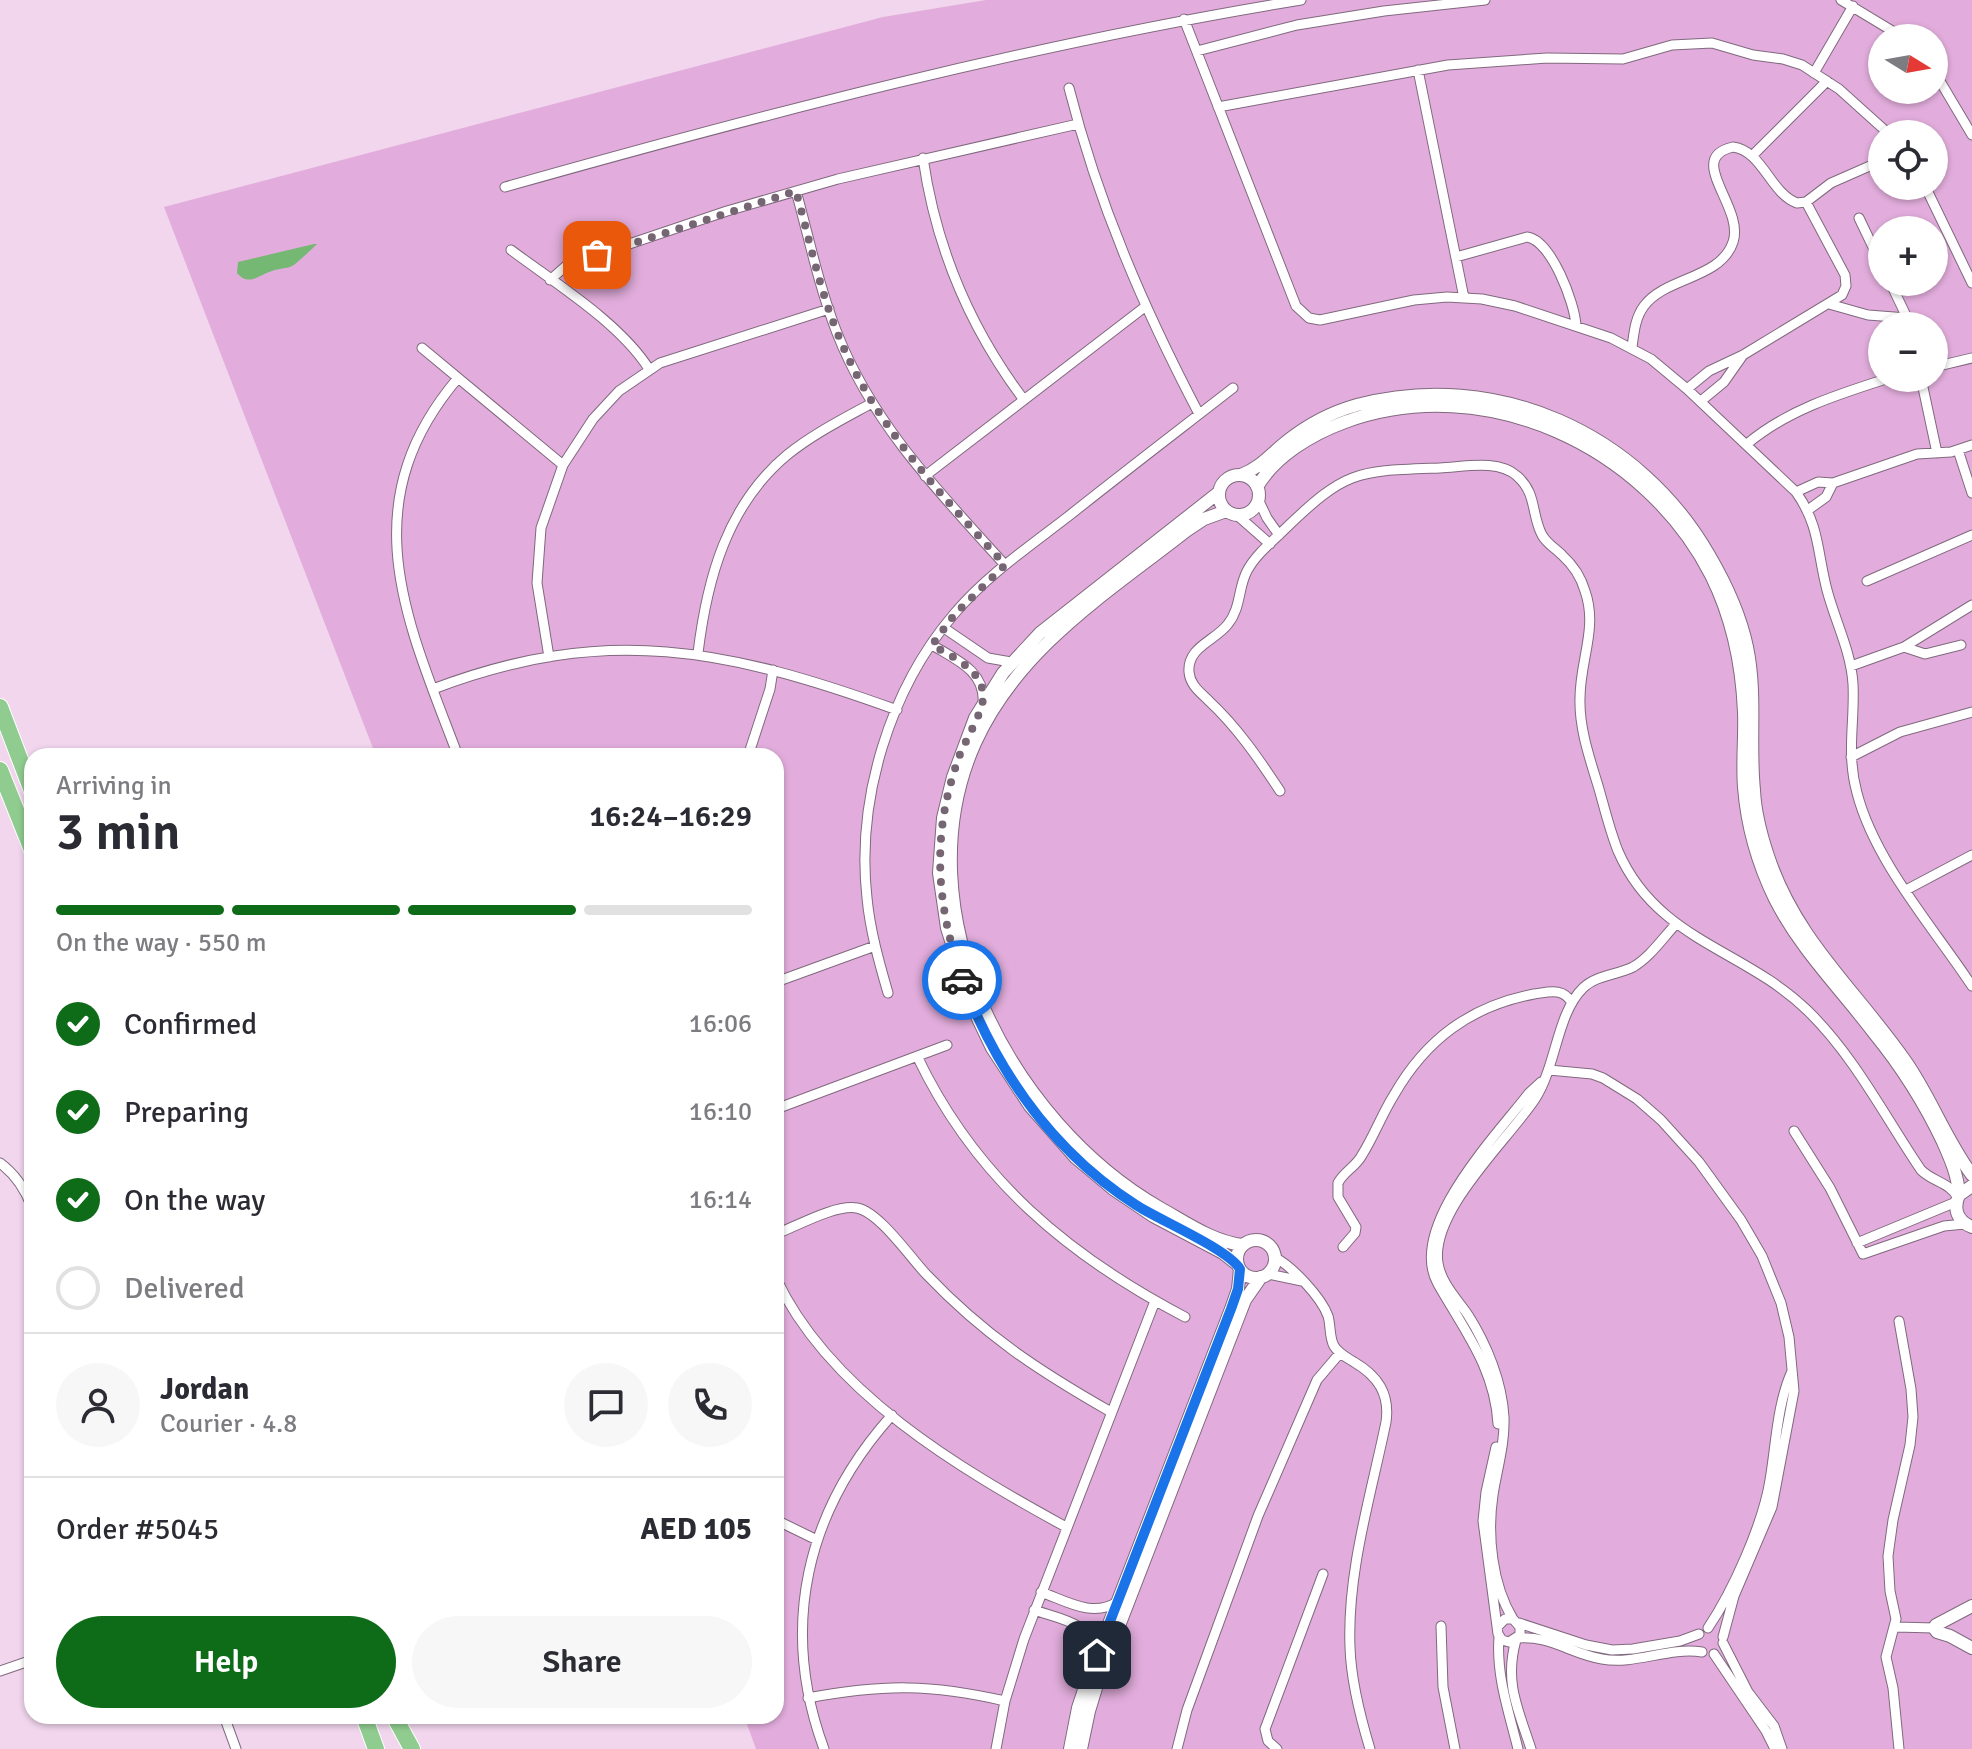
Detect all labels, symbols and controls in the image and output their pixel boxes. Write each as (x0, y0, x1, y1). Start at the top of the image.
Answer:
north arrow (1868, 24, 1948, 104)
map controls (1868, 24, 1948, 392)
button: locate (1868, 120, 1948, 200)
button: + (1868, 216, 1948, 296)
pin (563, 221, 631, 289)
icon: bag (575, 233, 619, 277)
button: − (1868, 312, 1948, 392)
text: Arriving in (56, 770, 172, 802)
text: 16:24–16:29 (589, 798, 752, 835)
text: 3 min (56, 800, 181, 864)
text: On the way · 550 m (56, 927, 266, 959)
courier (922, 940, 1002, 1020)
icon: car (940, 958, 984, 1002)
icon: check (56, 1002, 100, 1046)
text: Confirmed (124, 1006, 257, 1043)
text: 16:06 (689, 1008, 752, 1040)
icon: check (56, 1090, 100, 1134)
text: Preparing (124, 1094, 249, 1131)
text: 16:10 (689, 1096, 752, 1128)
icon: check (56, 1178, 100, 1222)
text: On the way (124, 1182, 265, 1219)
text: 16:14 (689, 1184, 752, 1216)
text: Delivered (124, 1270, 245, 1307)
button: person (56, 1363, 140, 1447)
button: chat (564, 1363, 648, 1447)
button: phone (668, 1363, 752, 1447)
text: Jordan (160, 1371, 249, 1408)
text: Courier · 4.8 (160, 1408, 297, 1440)
text: Order #5045 (56, 1511, 219, 1548)
text: AED 105 (640, 1511, 752, 1548)
button: Help (56, 1616, 396, 1708)
button: Share (412, 1616, 752, 1708)
pin (1063, 1621, 1131, 1689)
icon: home (1075, 1633, 1119, 1677)

